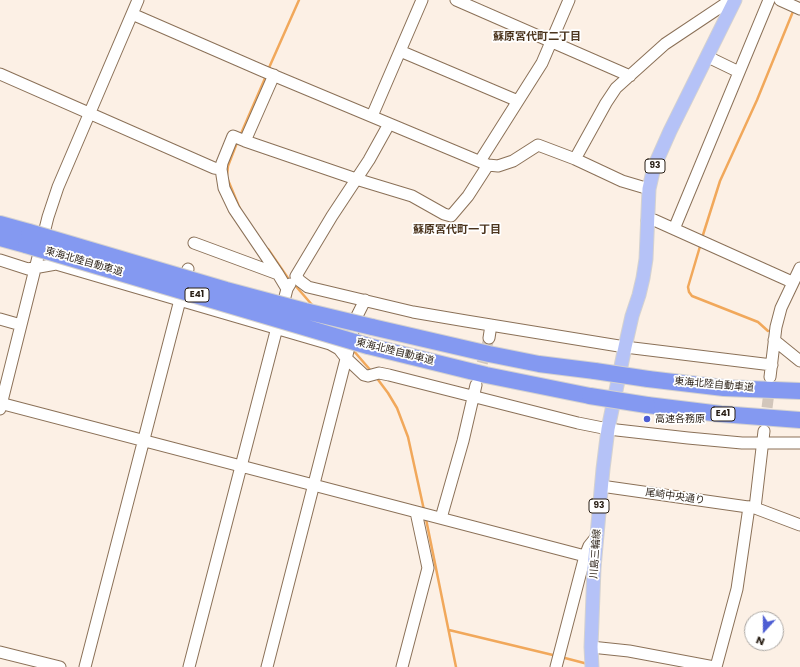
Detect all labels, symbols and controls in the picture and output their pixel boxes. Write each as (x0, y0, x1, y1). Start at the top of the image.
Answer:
district label: 蘇原宮代町二丁目 (493, 30, 581, 44)
road number: 93 (645, 159, 665, 173)
district label: 蘇原宮代町一丁目 (413, 223, 501, 237)
street label: 東海北陸自動車道 (44, 245, 124, 279)
road number: E41 (185, 288, 209, 302)
street label: 東海北陸自動車道 (355, 337, 435, 367)
street label: 東海北陸自動車道 (674, 376, 754, 394)
road number: E41 (711, 407, 735, 421)
place label: 高速各務原 (655, 413, 705, 425)
marker: 高速各務原 (642, 414, 652, 424)
street label: 尾崎中央通り (644, 487, 706, 507)
road number: 93 (589, 499, 609, 513)
street label: 川島三輪線 (588, 529, 604, 579)
north arrow (744, 611, 784, 651)
text: N (753, 632, 767, 650)

